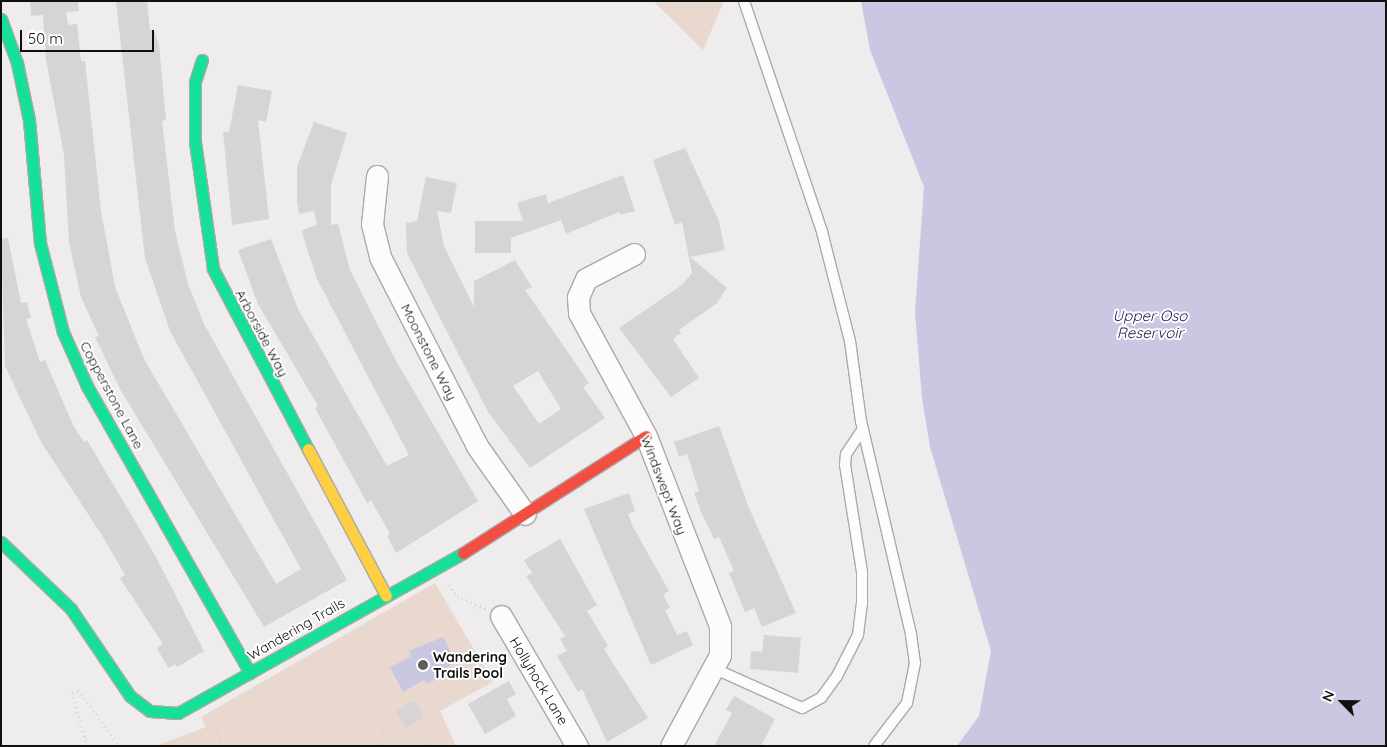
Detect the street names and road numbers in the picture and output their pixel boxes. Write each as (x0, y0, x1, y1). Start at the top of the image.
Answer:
street label: Arborside Way (232, 287, 292, 379)
street label: Moonstone Way (397, 301, 461, 403)
street label: Copperstone Lane (77, 338, 147, 452)
street label: Windswept Way (637, 433, 691, 537)
street label: Wandering Trails (244, 594, 348, 664)
street label: Hollyhock Lane (506, 634, 572, 728)

